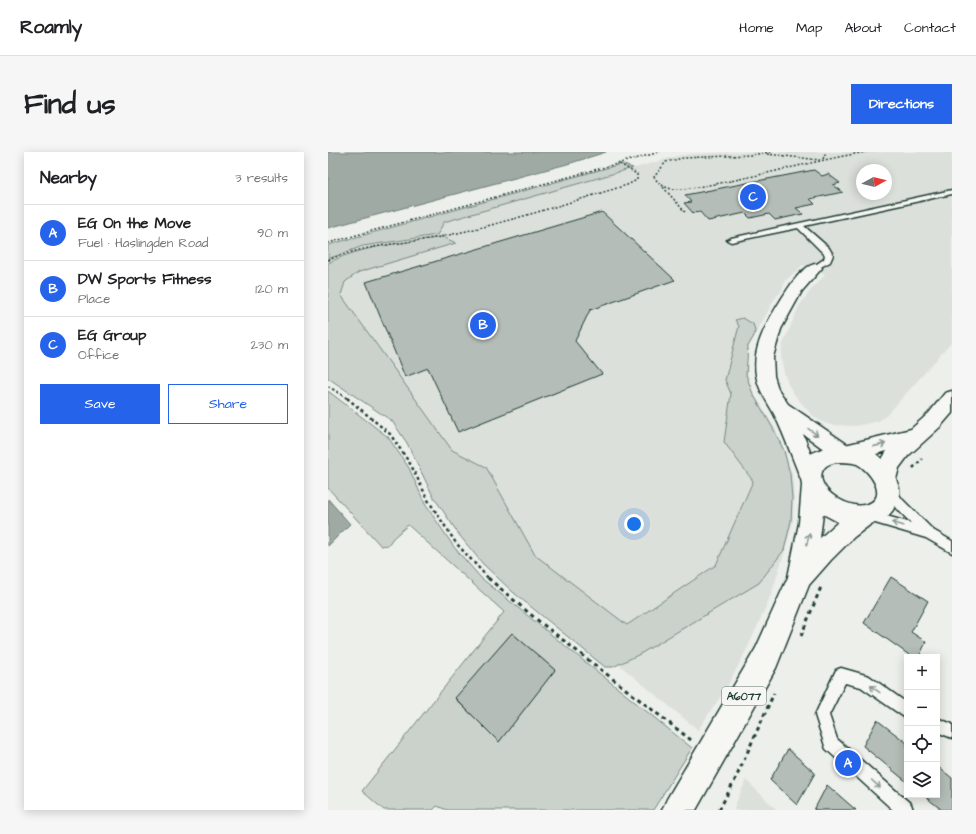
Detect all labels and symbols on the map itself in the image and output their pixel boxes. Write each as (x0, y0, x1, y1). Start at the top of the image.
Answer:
north arrow (856, 164, 892, 200)
pin: C (740, 182, 766, 212)
pin: B (470, 310, 496, 340)
one-way arrow (807, 428, 818, 436)
one-way arrow (874, 441, 887, 448)
your location (624, 514, 644, 534)
one-way arrow (892, 520, 905, 527)
one-way arrow (804, 533, 812, 546)
one-way arrow (870, 685, 881, 693)
road number: A6077 (722, 687, 766, 705)
pin: A (835, 748, 861, 778)
one-way arrow (870, 779, 881, 788)

